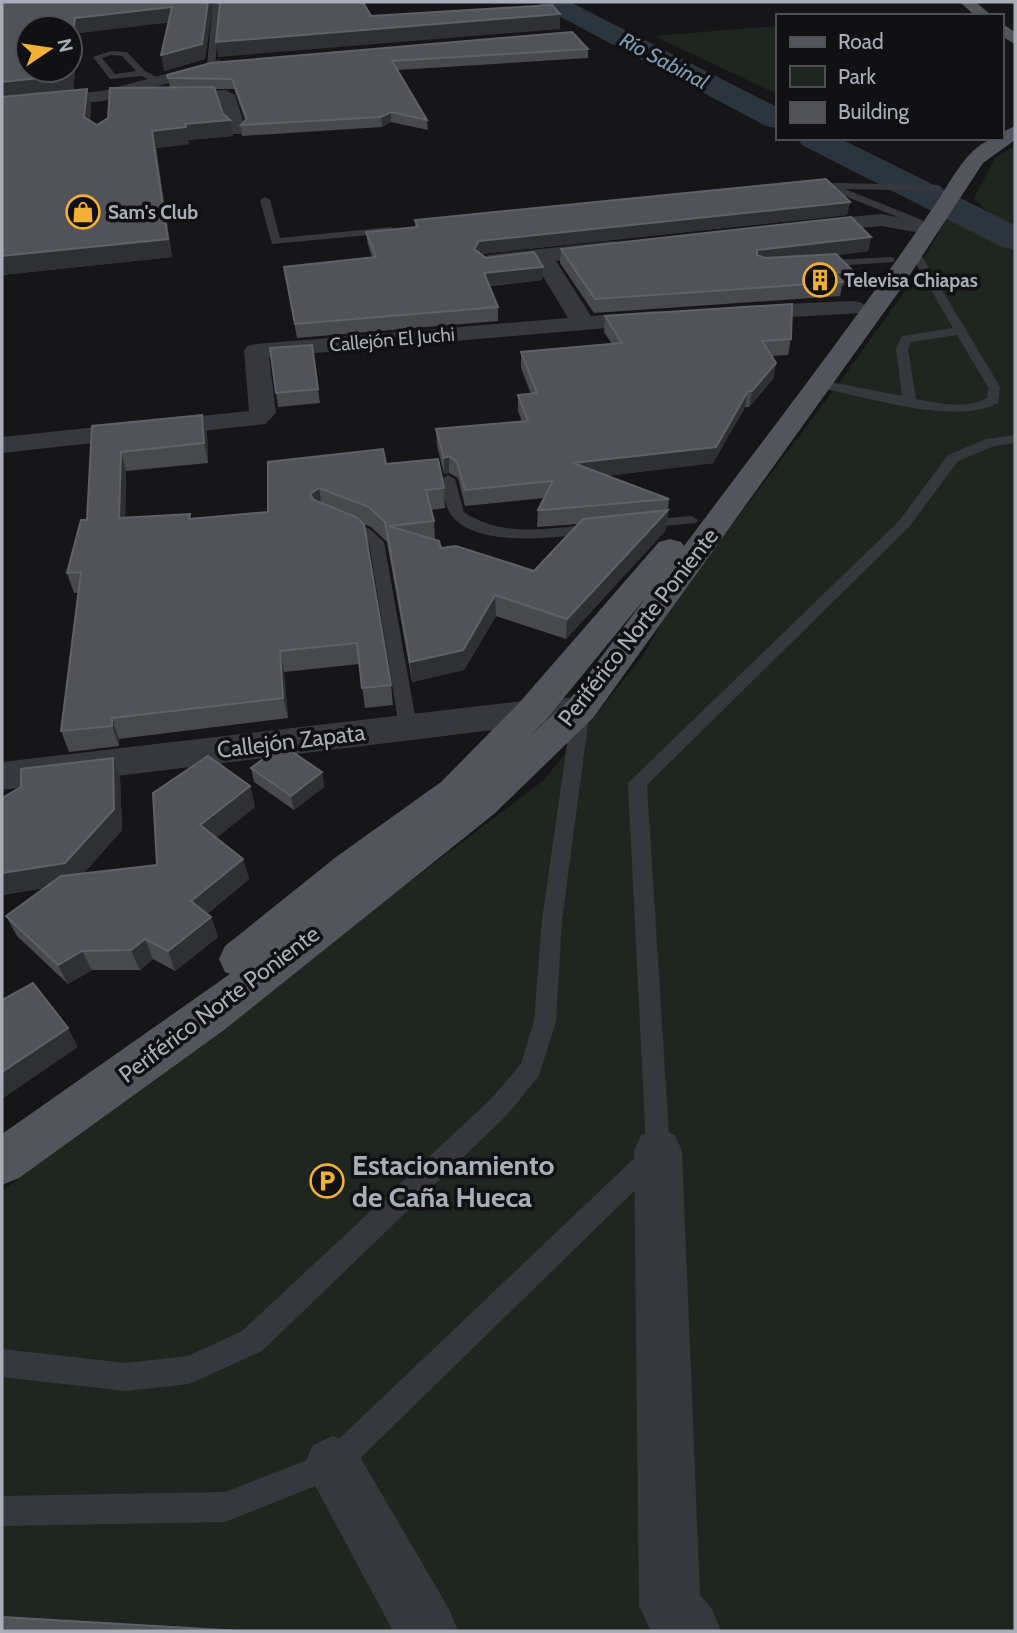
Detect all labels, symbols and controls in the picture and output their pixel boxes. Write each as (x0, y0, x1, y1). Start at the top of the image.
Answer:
north arrow (14, 14, 84, 84)
legend (776, 14, 1003, 140)
water label: Río Sabinal (616, 27, 713, 94)
text: Road (838, 29, 884, 54)
text: N (52, 36, 78, 54)
text: Park (838, 64, 876, 89)
text: Building (838, 99, 910, 124)
shop icon: Sam's Club (64, 193, 102, 231)
place label: Sam's Club (108, 201, 198, 224)
building icon: Televisa Chiapas (801, 261, 839, 299)
place label: Televisa Chiapas (844, 269, 978, 292)
street label: Callejón El Juchi (328, 323, 456, 356)
street label: Periférico Norte Poniente (552, 522, 724, 732)
street label: Callejón Zapata (215, 718, 367, 764)
street label: Periférico Norte Poniente (113, 919, 325, 1089)
place label: Estacionamiento de Caña Hueca (352, 1148, 555, 1214)
parking icon: Estacionamiento de Caña Hueca (308, 1162, 346, 1200)

